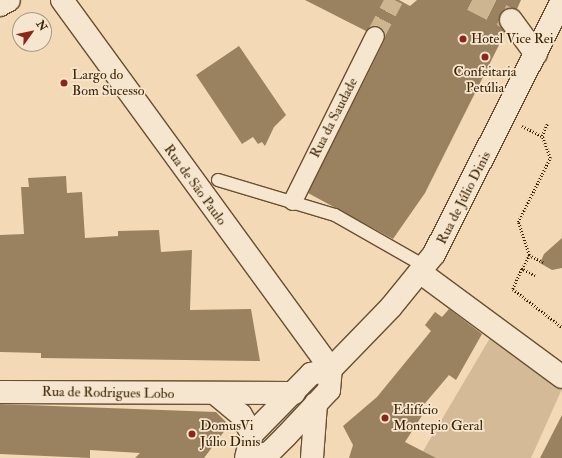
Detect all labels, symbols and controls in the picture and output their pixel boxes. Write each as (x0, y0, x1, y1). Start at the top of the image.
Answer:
north arrow (12, 12, 52, 52)
text: N (34, 18, 50, 33)
place label: Hotel Vice Rei (471, 31, 553, 47)
marker: Hotel Vice Rei (458, 34, 468, 44)
marker: Confeitaria Petúlia (480, 52, 490, 62)
place label: Confeitaria Petúlia (453, 64, 517, 96)
place label: Largo do Bom Sucesso (72, 67, 145, 100)
street label: Rua da Saudade (307, 75, 361, 161)
marker: Largo do Bom Sucesso (59, 78, 69, 88)
street label: Rua de São Paulo (160, 141, 230, 229)
street label: Rua de Júlio Dinis (433, 149, 495, 247)
street label: Rua de Rodrigues Lobo (42, 383, 174, 403)
place label: Edifício Montepio Geral (393, 402, 483, 434)
marker: Edifício Montepio Geral (380, 413, 390, 423)
place label: DomusVi Júlio Dinis (200, 418, 260, 450)
marker: DomusVi Júlio Dinis (187, 429, 197, 439)

